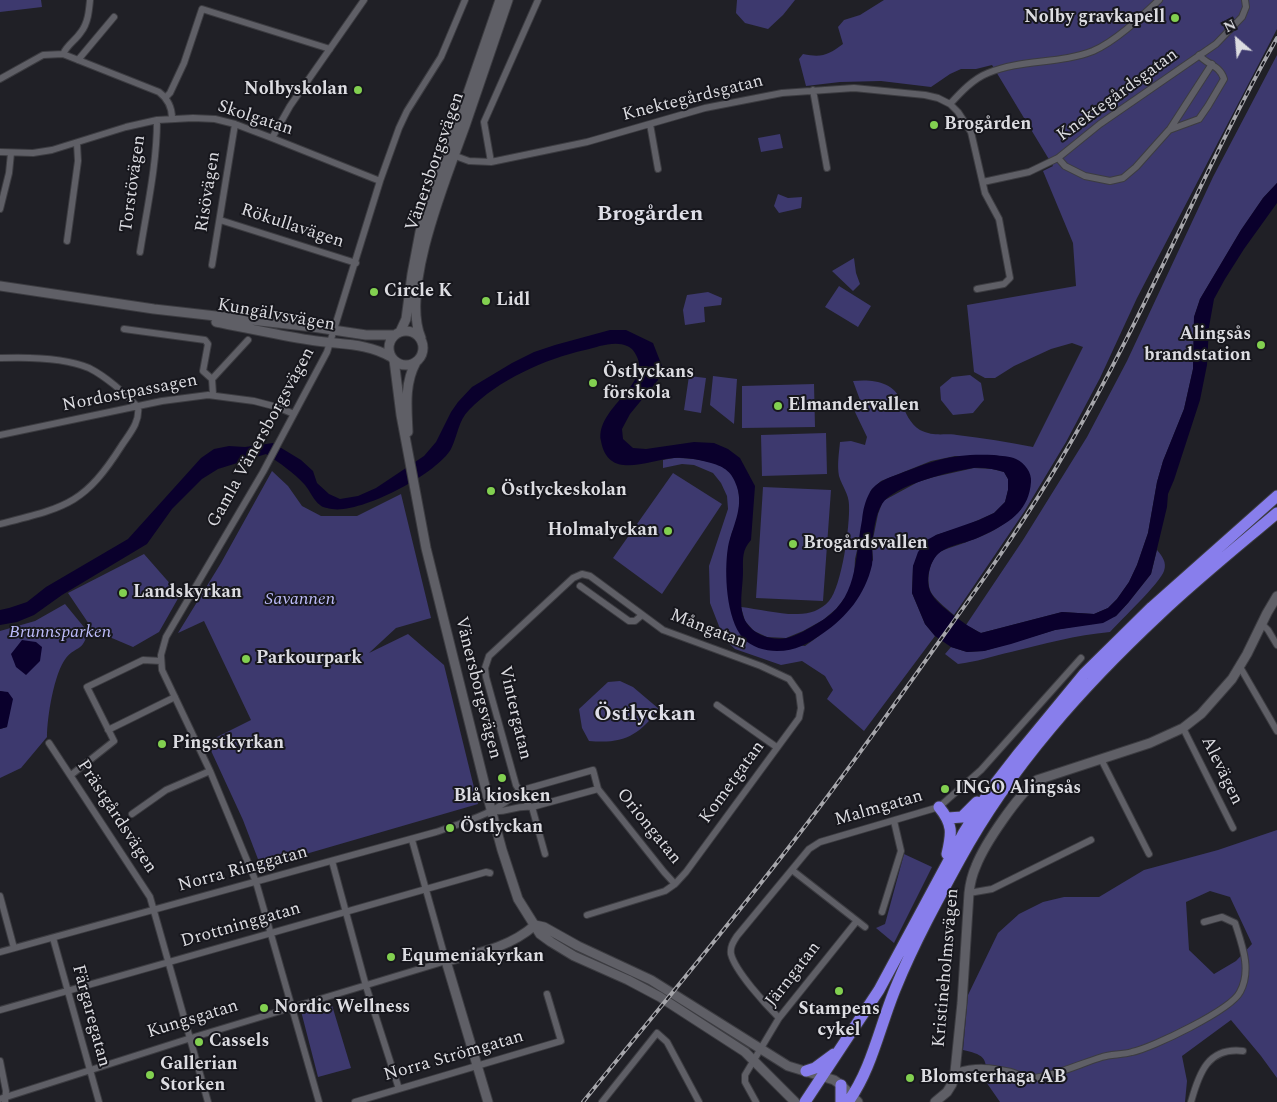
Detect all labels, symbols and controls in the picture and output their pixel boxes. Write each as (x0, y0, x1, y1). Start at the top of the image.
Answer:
place label: Nolby gravkapell (1024, 7, 1165, 29)
marker: Nolby gravkapell (1169, 12, 1181, 24)
text: N (1220, 14, 1240, 38)
north arrow (1212, 15, 1262, 65)
street label: Knektegårdsgatan (1053, 45, 1183, 147)
street label: Knektegårdsgatan (620, 71, 766, 127)
place label: Nolbyskolan (244, 79, 348, 101)
marker: Nolbyskolan (352, 84, 364, 96)
street label: Vänersborgsvägen (402, 90, 470, 234)
street label: Skolgatan (214, 97, 296, 141)
place label: Brogården (944, 114, 1031, 136)
marker: Brogården (928, 119, 940, 131)
street label: Torstövägen (116, 134, 152, 234)
street label: Risövägen (192, 150, 226, 234)
street label: Rökullavägen (238, 200, 346, 254)
district label: Brogården (597, 203, 703, 229)
place label: Circle K (384, 281, 452, 303)
marker: Circle K (368, 286, 380, 298)
place label: Lidl (496, 290, 530, 312)
street label: Kungälvsvägen (215, 295, 337, 337)
marker: Lidl (480, 295, 492, 307)
place label: Alingsås brandstation (1144, 324, 1251, 366)
marker: Alingsås brandstation (1255, 339, 1267, 351)
street label: Gamla Vänersborgsvägen (203, 344, 321, 532)
place label: Östlyckans förskola (603, 362, 694, 404)
street label: Nordostpassagen (61, 370, 199, 418)
marker: Östlyckans förskola (587, 377, 599, 389)
place label: Elmandervallen (788, 395, 919, 417)
marker: Elmandervallen (772, 400, 784, 412)
place label: Östlyckeskolan (501, 480, 627, 502)
marker: Östlyckeskolan (485, 485, 497, 497)
place label: Holmalyckan (548, 520, 658, 542)
marker: Holmalyckan (662, 525, 674, 537)
place label: Brogårdsvallen (803, 533, 928, 555)
marker: Brogårdsvallen (787, 538, 799, 550)
place label: Landskyrkan (133, 582, 242, 604)
marker: Landskyrkan (117, 587, 129, 599)
park label: Savannen (265, 589, 335, 611)
street label: Mångatan (667, 605, 749, 655)
street label: Vänersborgsvägen (449, 615, 505, 761)
park label: Brunnsparken (9, 622, 111, 644)
place label: Parkourpark (256, 648, 362, 670)
marker: Parkourpark (240, 653, 252, 665)
street label: Vintergatan (493, 664, 535, 762)
district label: Östlyckan (594, 703, 696, 729)
place label: Pingstkyrkan (172, 733, 284, 755)
street label: Alevägen (1195, 733, 1247, 809)
street label: Kometgatan (696, 737, 770, 829)
marker: Pingstkyrkan (156, 738, 168, 750)
street label: Prästgårdsvägen (71, 756, 161, 878)
marker: Blå kiosken (496, 772, 508, 784)
place label: INGO Alingsås (955, 778, 1081, 800)
marker: INGO Alingsås (939, 783, 951, 795)
street label: Oriongatan (611, 785, 685, 869)
place label: Blå kiosken (453, 786, 551, 808)
street label: Malmgatan (832, 786, 926, 832)
place label: Östlyckan (460, 817, 543, 839)
marker: Östlyckan (444, 822, 456, 834)
street label: Norra Ringgatan (176, 842, 310, 898)
street label: Kristineholmsvägen (929, 888, 965, 1048)
street label: Drottninggatan (179, 899, 303, 953)
street label: Järngatan (762, 938, 826, 1012)
place label: Equmeniakyrkan (401, 946, 544, 968)
marker: Equmeniakyrkan (385, 951, 397, 963)
street label: Färgaregatan (66, 962, 114, 1070)
marker: Stampens cykel (833, 985, 845, 997)
street label: Kungsgatan (145, 996, 241, 1044)
place label: Nordic Wellness (274, 997, 410, 1019)
place label: Stampens cykel (798, 999, 880, 1042)
marker: Nordic Wellness (258, 1002, 270, 1014)
street label: Norra Strömgatan (382, 1027, 526, 1087)
place label: Cassels (209, 1031, 269, 1053)
marker: Cassels (193, 1036, 205, 1048)
place label: Gallerian Storken (160, 1054, 238, 1096)
place label: Blomsterhaga AB (920, 1067, 1066, 1089)
marker: Gallerian Storken (144, 1069, 156, 1081)
marker: Blomsterhaga AB (904, 1072, 916, 1084)

